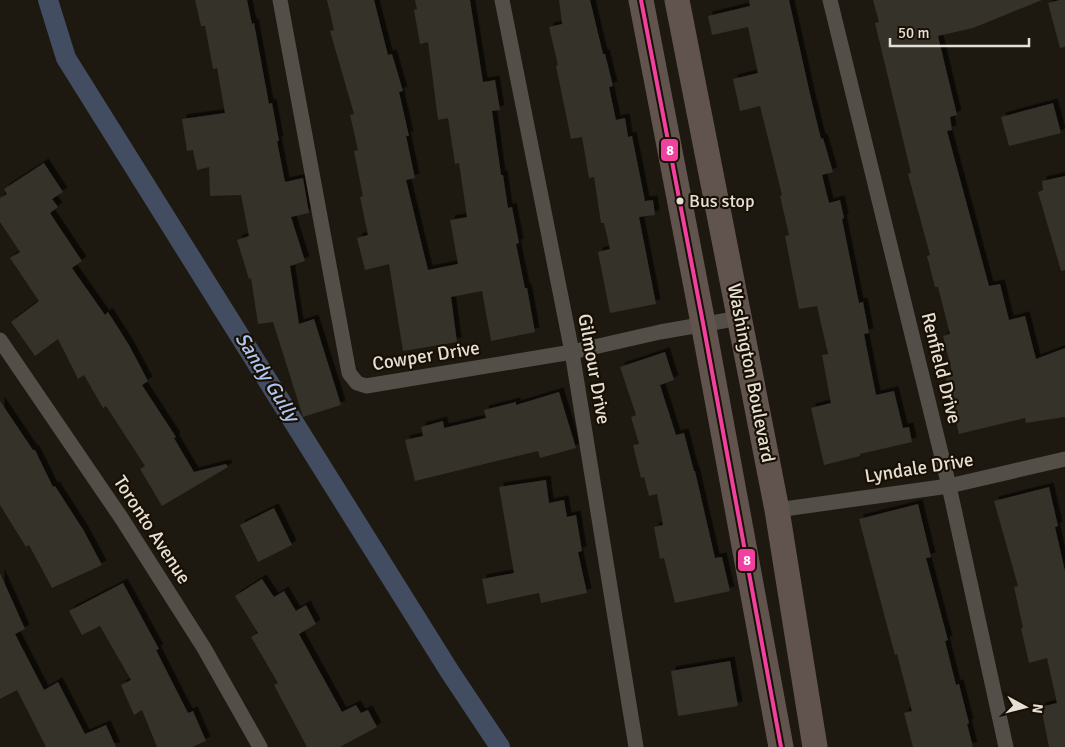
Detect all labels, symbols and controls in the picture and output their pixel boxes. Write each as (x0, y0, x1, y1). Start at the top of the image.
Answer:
scale bar (890, 15, 1029, 47)
text: 50 m (898, 24, 929, 42)
line badge: 8 (660, 138, 679, 162)
text: 8 (666, 142, 674, 159)
place label: Bus stop (689, 190, 754, 212)
marker: Bus stop (675, 196, 685, 206)
street label: Washington Boulevard (722, 281, 780, 465)
street label: Renfield Drive (916, 310, 966, 426)
street label: Gilmour Drive (572, 312, 616, 426)
water label: Sandy Gully (230, 328, 306, 429)
street label: Cowper Drive (371, 336, 481, 376)
street label: Lyndale Drive (863, 448, 975, 488)
street label: Toronto Avenue (108, 471, 196, 589)
line badge: 8 (737, 548, 756, 572)
text: 8 (743, 552, 751, 569)
north arrow (1000, 682, 1050, 732)
text: N (1028, 703, 1046, 714)

